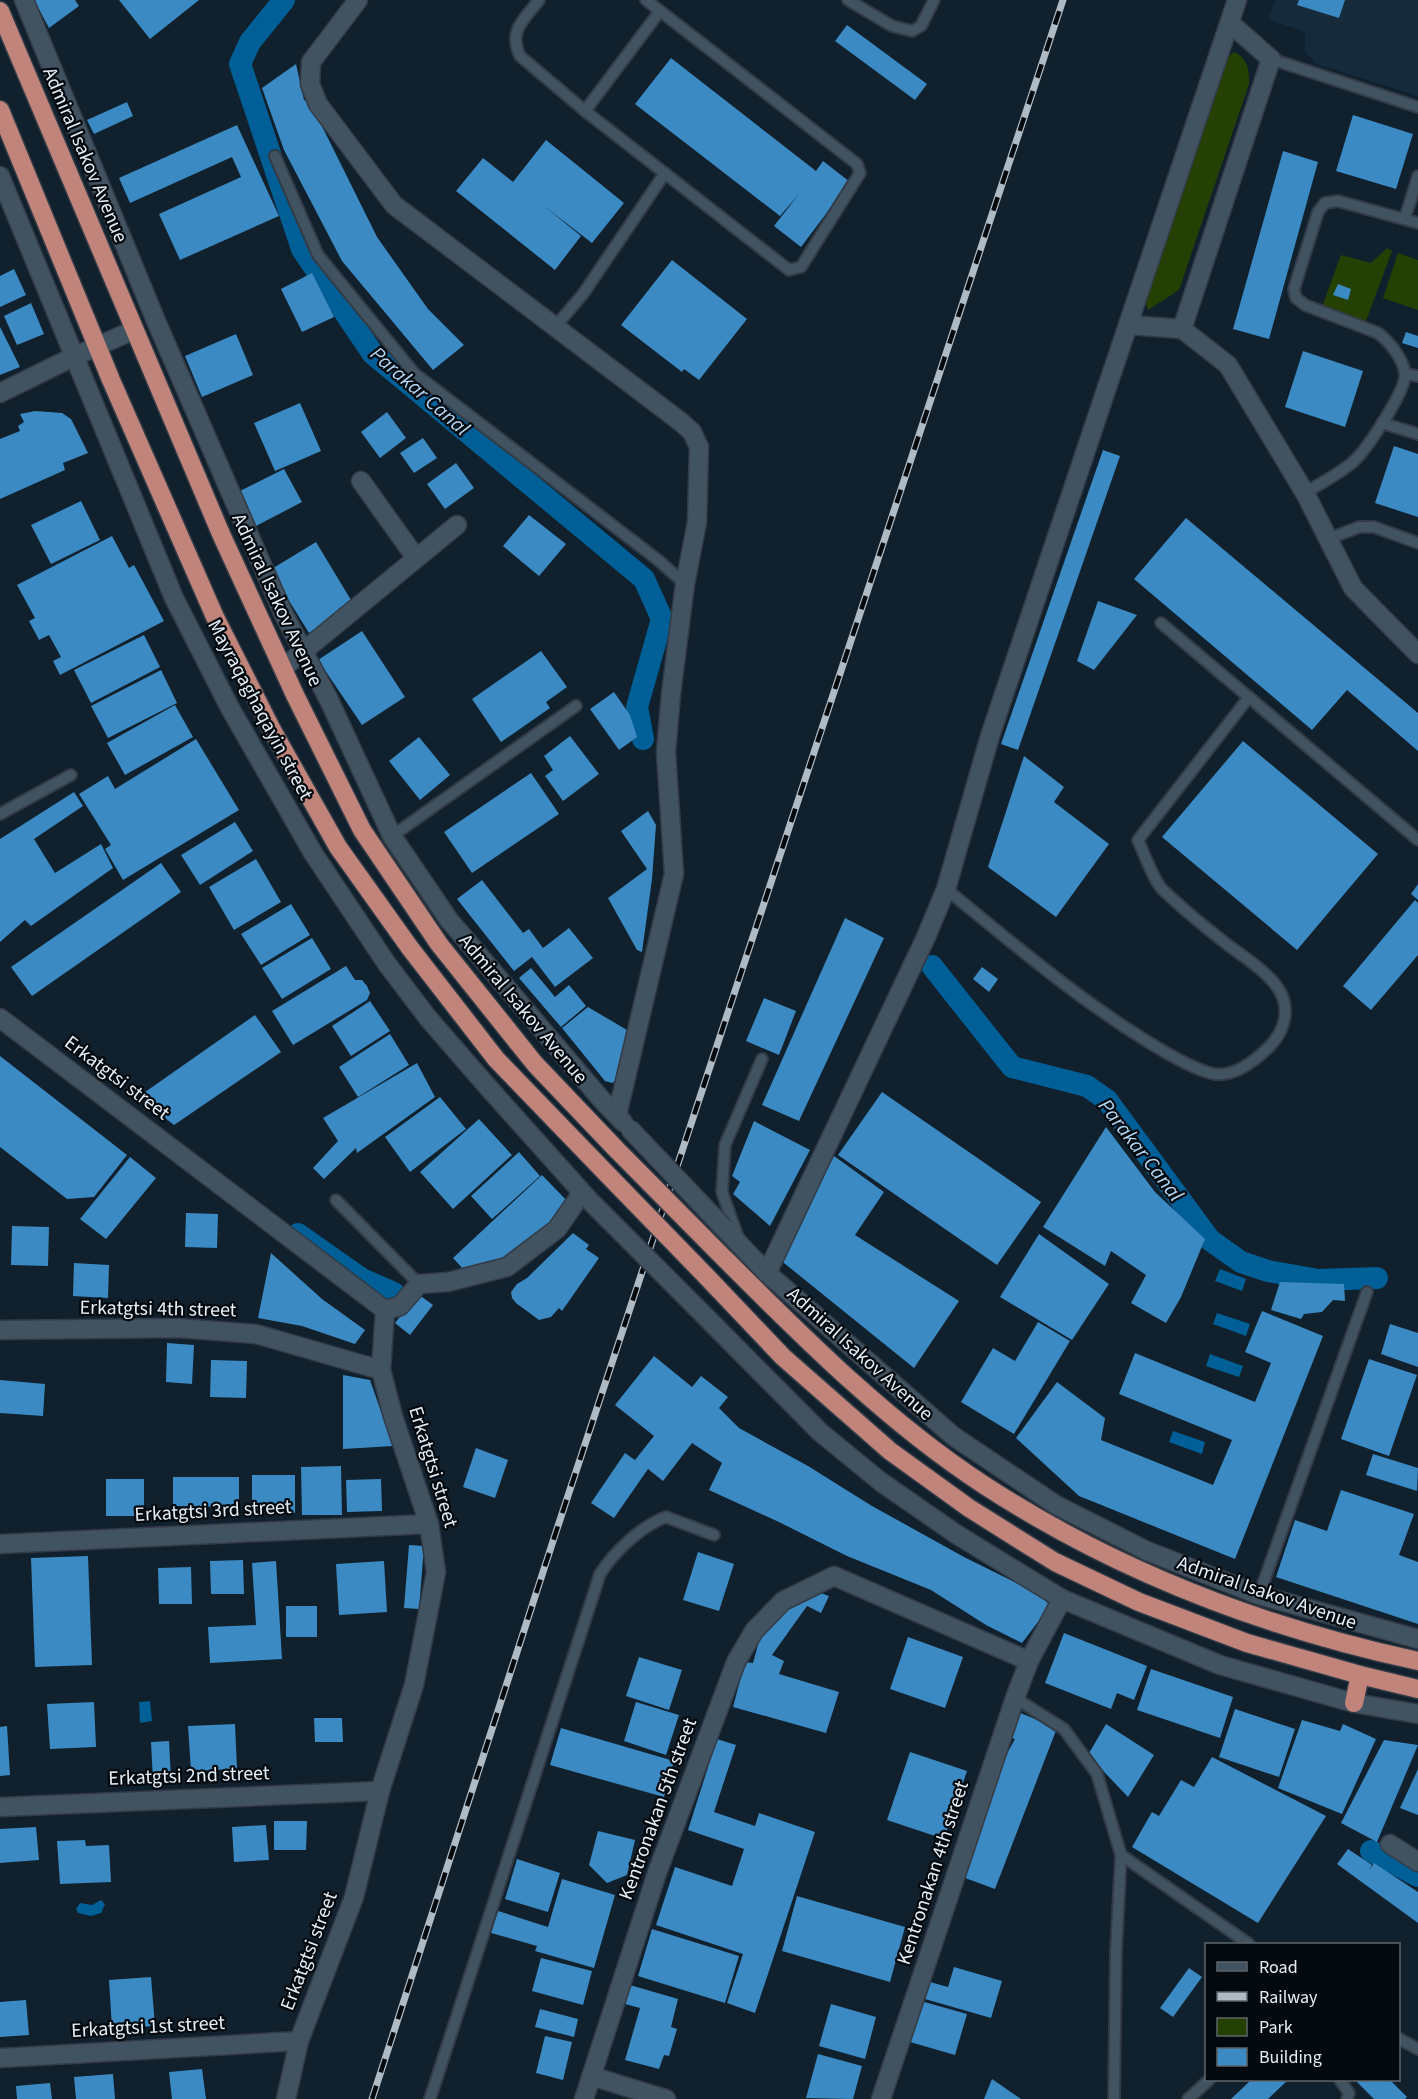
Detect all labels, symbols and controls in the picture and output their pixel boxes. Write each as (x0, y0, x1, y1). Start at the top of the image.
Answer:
street label: Admiral Isakov Avenue (35, 63, 135, 247)
water label: Parakar Canal (364, 339, 477, 443)
street label: Admiral Isakov Avenue (225, 509, 329, 691)
street label: Mayraqaghaqayin street (200, 615, 320, 806)
street label: Admiral Isakov Avenue (452, 928, 594, 1090)
street label: Erkatgtsi street (59, 1029, 176, 1127)
water label: Parakar Canal (1091, 1092, 1191, 1208)
street label: Admiral Isakov Avenue (781, 1281, 939, 1427)
street label: Erkatgtsi 4th street (79, 1294, 237, 1324)
street label: Erkatgtsi street (401, 1403, 465, 1531)
street label: Erkatgtsi 3rd street (134, 1493, 292, 1529)
street label: Admiral Isakov Avenue (1174, 1549, 1361, 1637)
street label: Kentronakan 5th street (612, 1714, 704, 1904)
street label: Erkatgtsi 2nd street (108, 1759, 270, 1793)
street label: Kentronakan 4th street (890, 1777, 976, 1969)
street label: Erkatgtsi street (273, 1887, 345, 2015)
legend (1205, 1943, 1400, 2081)
text: Road (1259, 1955, 1298, 1980)
text: Railway (1259, 1985, 1318, 2010)
street label: Erkatgtsi 1st street (70, 2009, 226, 2045)
text: Park (1259, 2015, 1293, 2040)
text: Building (1259, 2045, 1322, 2070)

